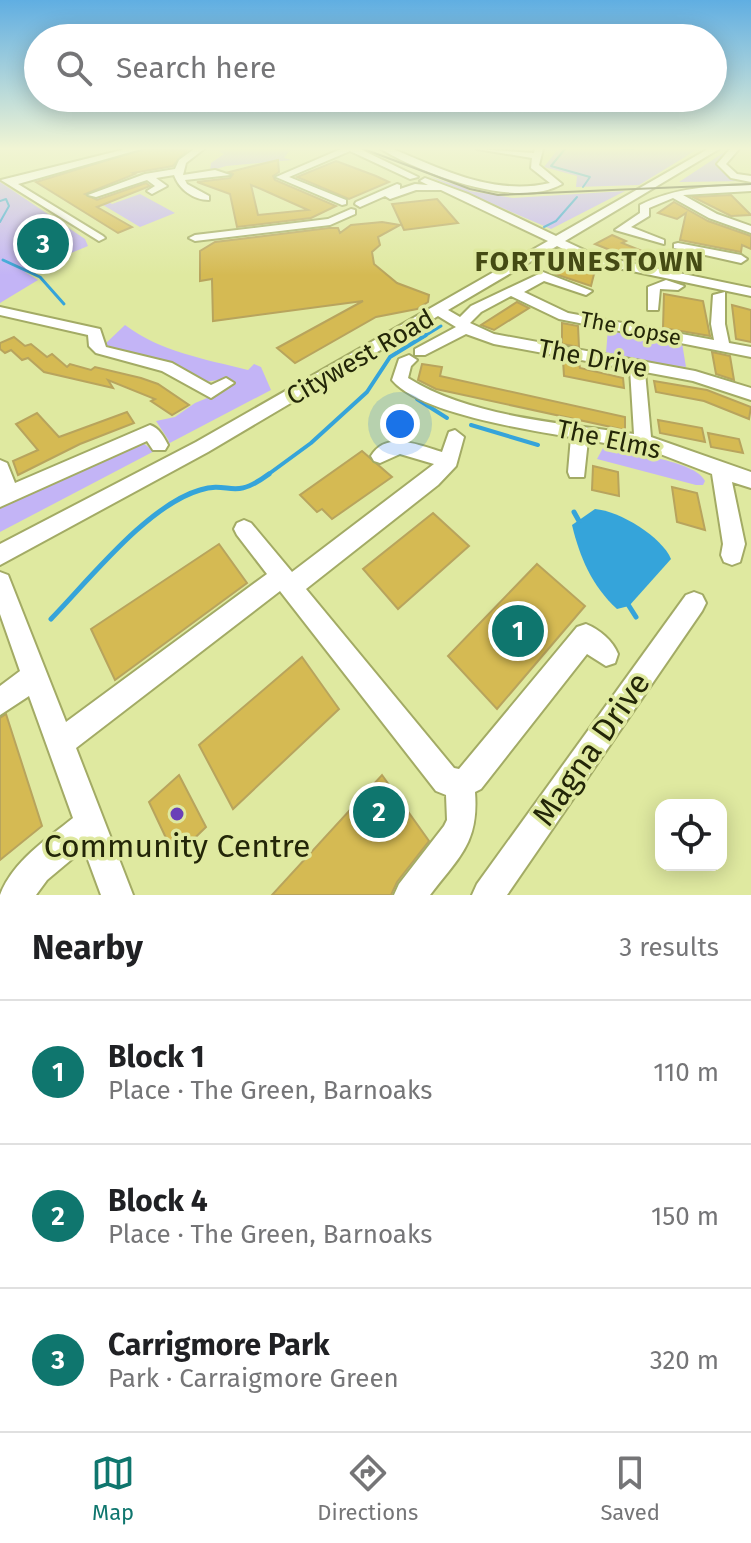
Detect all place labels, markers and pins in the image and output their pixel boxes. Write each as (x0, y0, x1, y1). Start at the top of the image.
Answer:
pin: 3 (17, 214, 69, 274)
pin: 1 (492, 601, 544, 661)
pin: 2 (353, 782, 405, 842)
marker: Community Centre (168, 805, 186, 823)
place label: Community Centre (44, 827, 310, 865)

